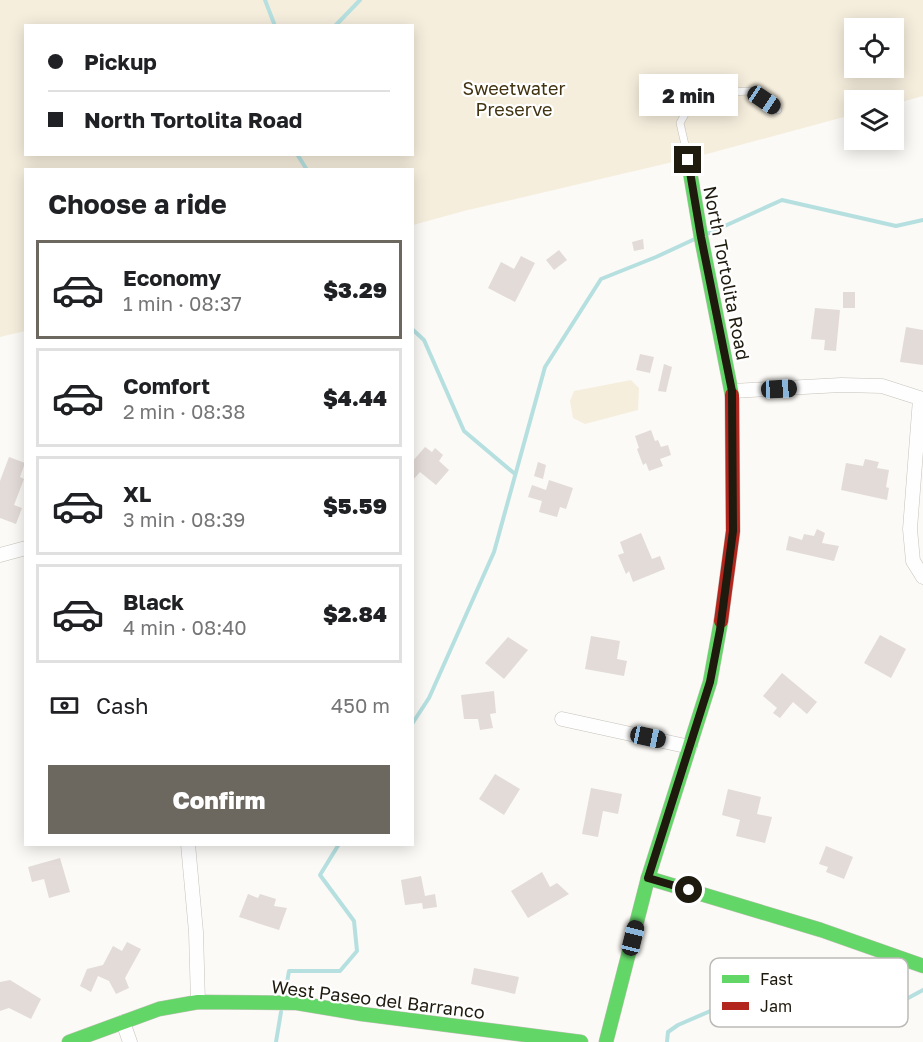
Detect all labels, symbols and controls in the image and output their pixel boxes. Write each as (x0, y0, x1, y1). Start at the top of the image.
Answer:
map controls (844, 18, 904, 150)
button: locate (844, 18, 904, 78)
text: Pickup (84, 48, 157, 75)
callout: 2 min (638, 73, 738, 115)
park label: Sweetwater Preserve (463, 77, 565, 120)
car (744, 82, 784, 118)
text: 2 min (662, 83, 715, 107)
button: layers (844, 90, 904, 150)
text: North Tortolita Road (84, 106, 302, 133)
route end (674, 146, 701, 173)
street label: North Tortolita Road (699, 184, 755, 362)
text: Choose a ride (48, 188, 227, 220)
icon: car (51, 263, 105, 317)
text: Economy (123, 264, 221, 291)
text: $3.29 (323, 276, 387, 303)
text: 1 min · 08:37 (123, 291, 242, 315)
icon: car (51, 371, 105, 425)
text: Comfort (123, 372, 210, 399)
car (761, 379, 797, 399)
text: $4.44 (323, 384, 387, 411)
text: 2 min · 08:38 (123, 399, 245, 423)
icon: car (51, 479, 105, 533)
text: XL (123, 480, 151, 507)
text: $5.59 (323, 492, 387, 519)
text: 3 min · 08:39 (123, 507, 245, 531)
icon: car (51, 587, 105, 641)
text: Black (123, 588, 184, 615)
text: $2.84 (323, 600, 387, 627)
text: 4 min · 08:40 (123, 615, 247, 639)
icon: cash (48, 689, 81, 722)
text: Cash (96, 692, 149, 719)
text: 450 m (331, 693, 390, 717)
car (629, 724, 667, 750)
button: Confirm (48, 765, 390, 834)
route start (675, 876, 702, 903)
car (620, 918, 646, 958)
legend (710, 958, 908, 1027)
text: Fast (760, 969, 793, 989)
street label: West Paseo del Barranco (270, 975, 486, 1023)
text: Jam (760, 996, 792, 1016)

